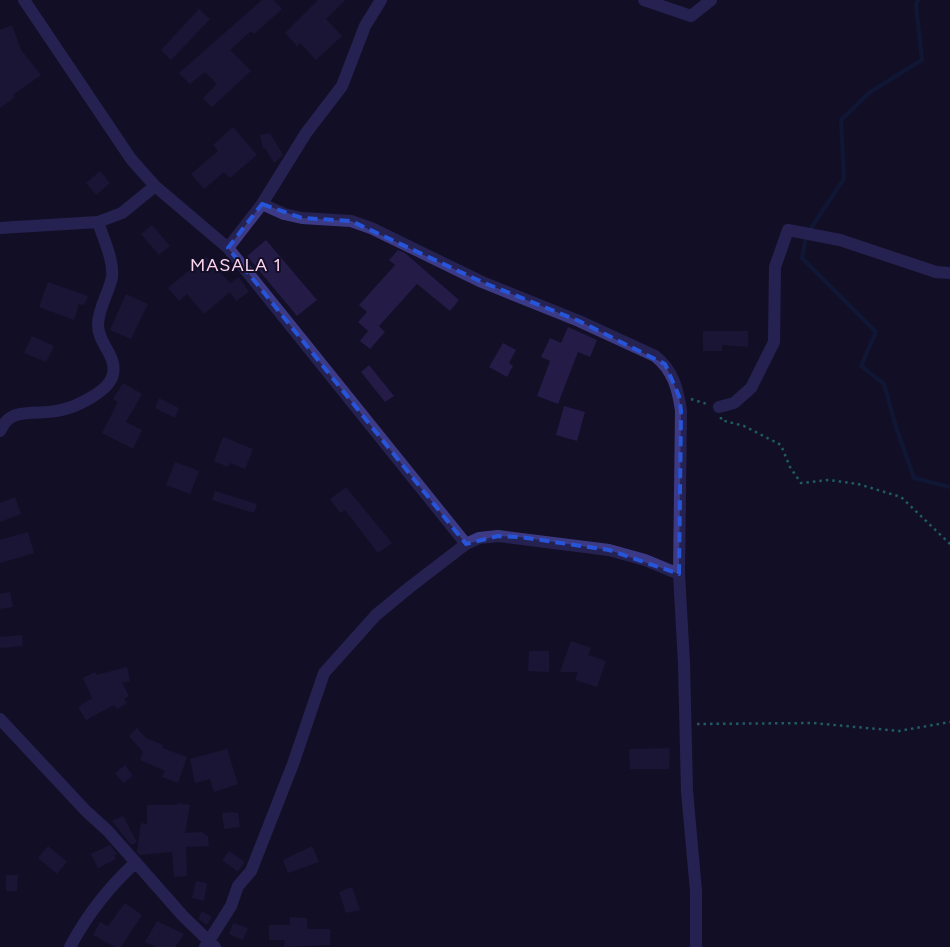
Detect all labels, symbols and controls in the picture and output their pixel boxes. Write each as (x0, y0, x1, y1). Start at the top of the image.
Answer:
district label: MASALA 1 (190, 254, 282, 276)

